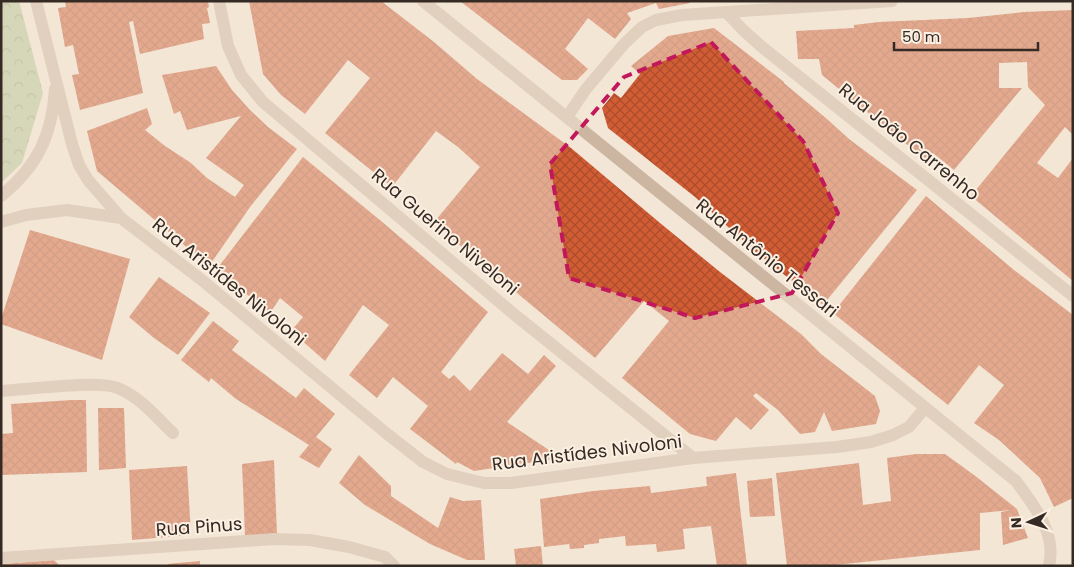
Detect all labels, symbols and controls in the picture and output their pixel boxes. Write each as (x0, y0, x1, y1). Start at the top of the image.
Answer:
scale bar (894, 20, 1038, 52)
text: 50 m (902, 26, 940, 47)
street label: Rua João Carrenho (834, 77, 985, 206)
street label: Rua Guerino Niveloni (366, 162, 524, 301)
street label: Rua Antônio Tessari (691, 192, 844, 323)
street label: Rua Aristídes Nivoloni (147, 212, 311, 351)
street label: Rua Aristídes Nivoloni (491, 428, 683, 477)
north arrow (1004, 497, 1054, 547)
street label: Rua Pinus (155, 511, 243, 542)
text: N (1006, 517, 1026, 529)

